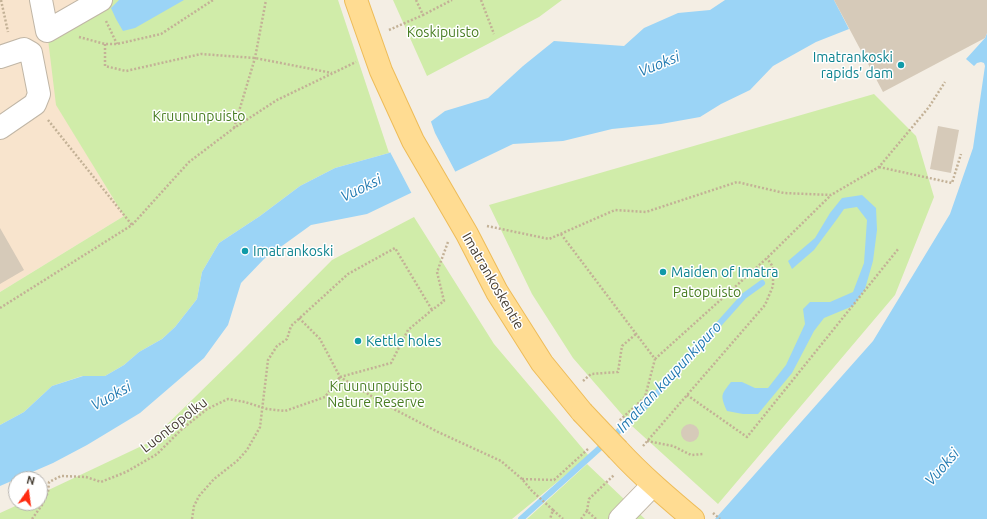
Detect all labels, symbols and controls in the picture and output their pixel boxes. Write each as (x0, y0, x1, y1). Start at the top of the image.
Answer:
park label: Koskipuisto (407, 24, 479, 40)
water label: Vuoksi (636, 48, 682, 80)
place label: Imatrankoski rapids' dam (813, 49, 893, 82)
marker: Imatrankoski rapids' dam (896, 60, 906, 70)
park label: Kruununpuisto (152, 108, 246, 124)
water label: Vuoksi (338, 170, 384, 206)
street label: Imatrankoskentie (458, 230, 528, 332)
place label: Imatrankoski (253, 243, 333, 259)
marker: Imatrankoski (240, 246, 250, 256)
place label: Maiden of Imatra (671, 264, 778, 280)
marker: Maiden of Imatra (658, 267, 668, 277)
park label: Patopuisto (673, 284, 741, 300)
water label: Imatran kaupunkipuro (613, 318, 725, 436)
place label: Kettle holes (366, 333, 441, 349)
marker: Kettle holes (353, 336, 363, 346)
water label: Vuoksi (88, 378, 134, 414)
park label: Kruununpuisto Nature Reserve (327, 378, 425, 410)
street label: Luontopolku (137, 394, 211, 456)
water label: Vuoksi (921, 445, 963, 489)
north arrow (8, 471, 48, 511)
text: N (25, 474, 36, 487)

